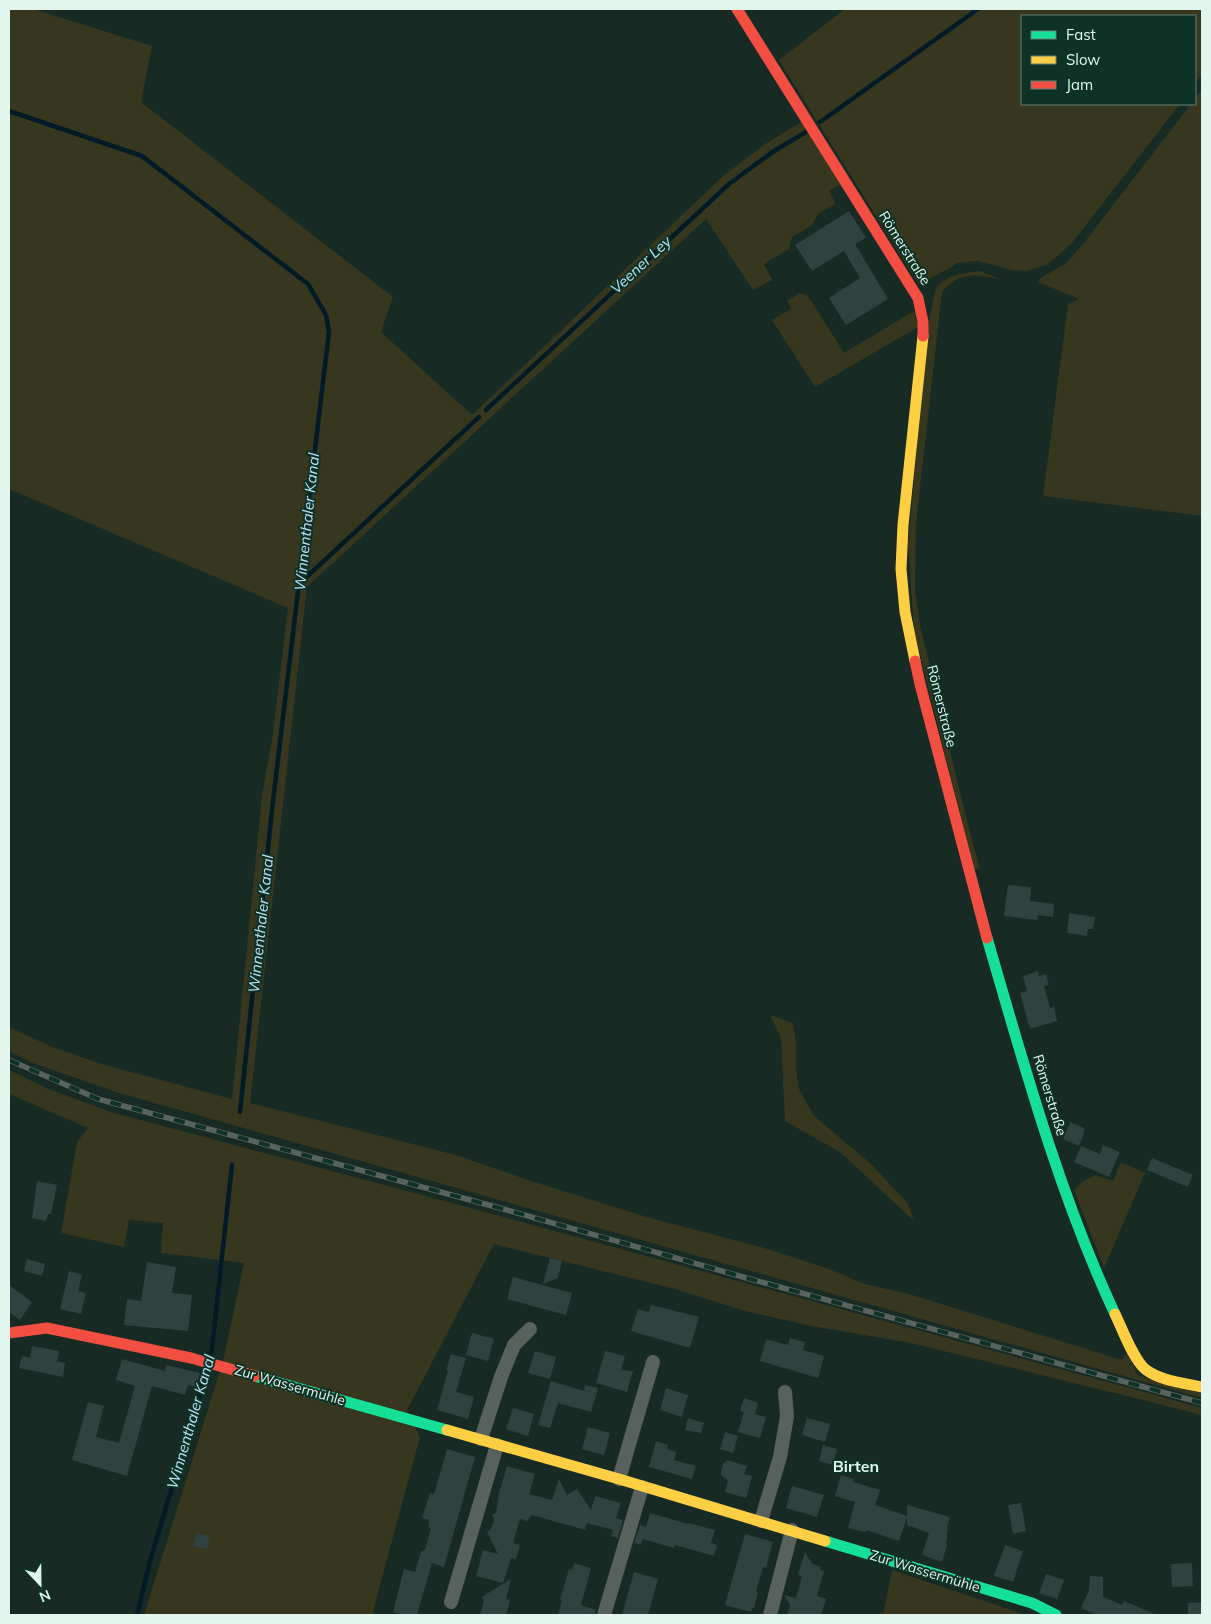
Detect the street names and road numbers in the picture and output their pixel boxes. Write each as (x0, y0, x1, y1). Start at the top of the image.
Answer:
street label: Römerstraße (875, 208, 935, 288)
street label: Römerstraße (923, 663, 961, 749)
street label: Römerstraße (1029, 1052, 1071, 1138)
street label: Zur Wassermühle (233, 1361, 347, 1409)
street label: Zur Wassermühle (868, 1546, 982, 1596)

